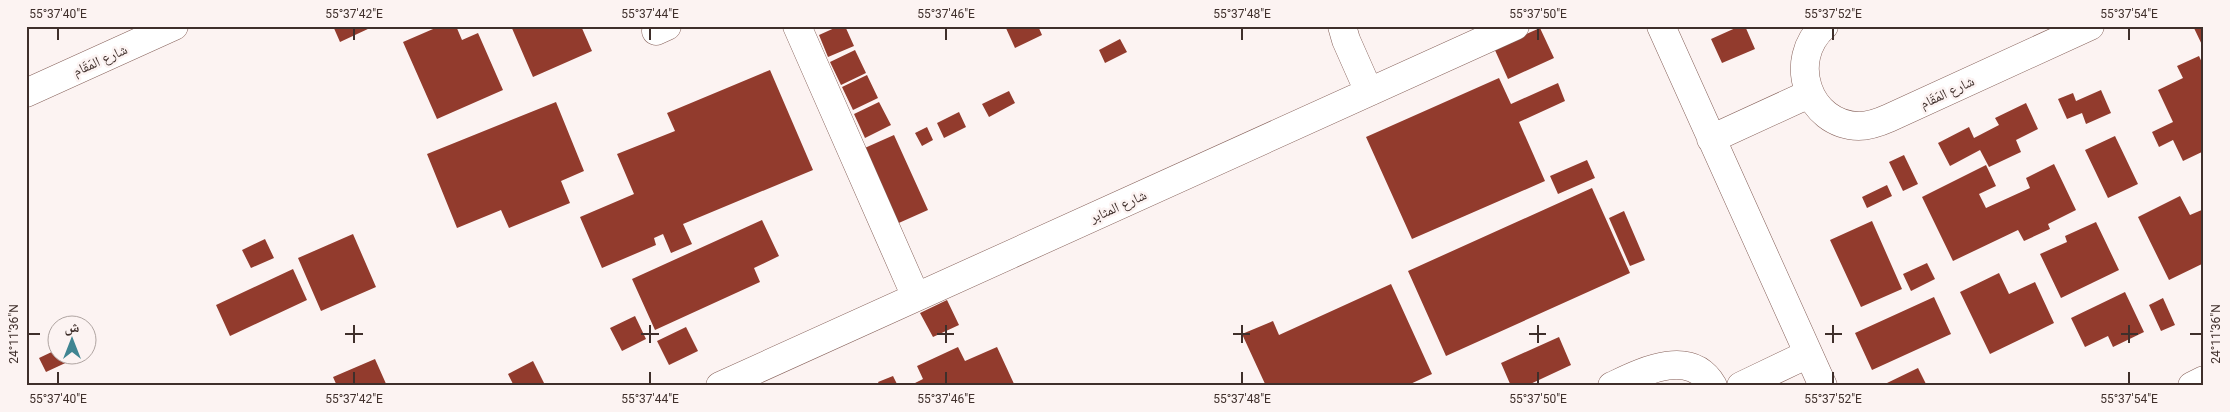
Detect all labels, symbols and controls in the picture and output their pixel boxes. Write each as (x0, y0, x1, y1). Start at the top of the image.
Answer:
text: 55°37'40"E (29, 7, 87, 21)
text: 55°37'42"E (325, 7, 383, 21)
text: 55°37'44"E (621, 7, 679, 21)
text: 55°37'46"E (917, 7, 975, 21)
text: 55°37'48"E (1213, 7, 1271, 21)
text: 55°37'50"E (1509, 7, 1567, 21)
text: 55°37'52"E (1804, 7, 1862, 21)
text: 55°37'54"E (2100, 7, 2158, 21)
street label: شارع المَقَام (70, 41, 131, 81)
street label: شارع المَقَام (1917, 72, 1978, 113)
street label: شارع المثابر (1086, 186, 1150, 228)
text: 24°11'36"N (7, 304, 21, 364)
text: 24°11'36"N (2209, 304, 2223, 364)
north arrow (48, 314, 98, 364)
text: ش (65, 319, 80, 336)
text: 55°37'40"E (29, 392, 87, 406)
text: 55°37'42"E (325, 392, 383, 406)
text: 55°37'44"E (621, 392, 679, 406)
text: 55°37'46"E (917, 392, 975, 406)
text: 55°37'48"E (1213, 392, 1271, 406)
text: 55°37'50"E (1509, 392, 1567, 406)
text: 55°37'52"E (1804, 392, 1862, 406)
text: 55°37'54"E (2100, 392, 2158, 406)

